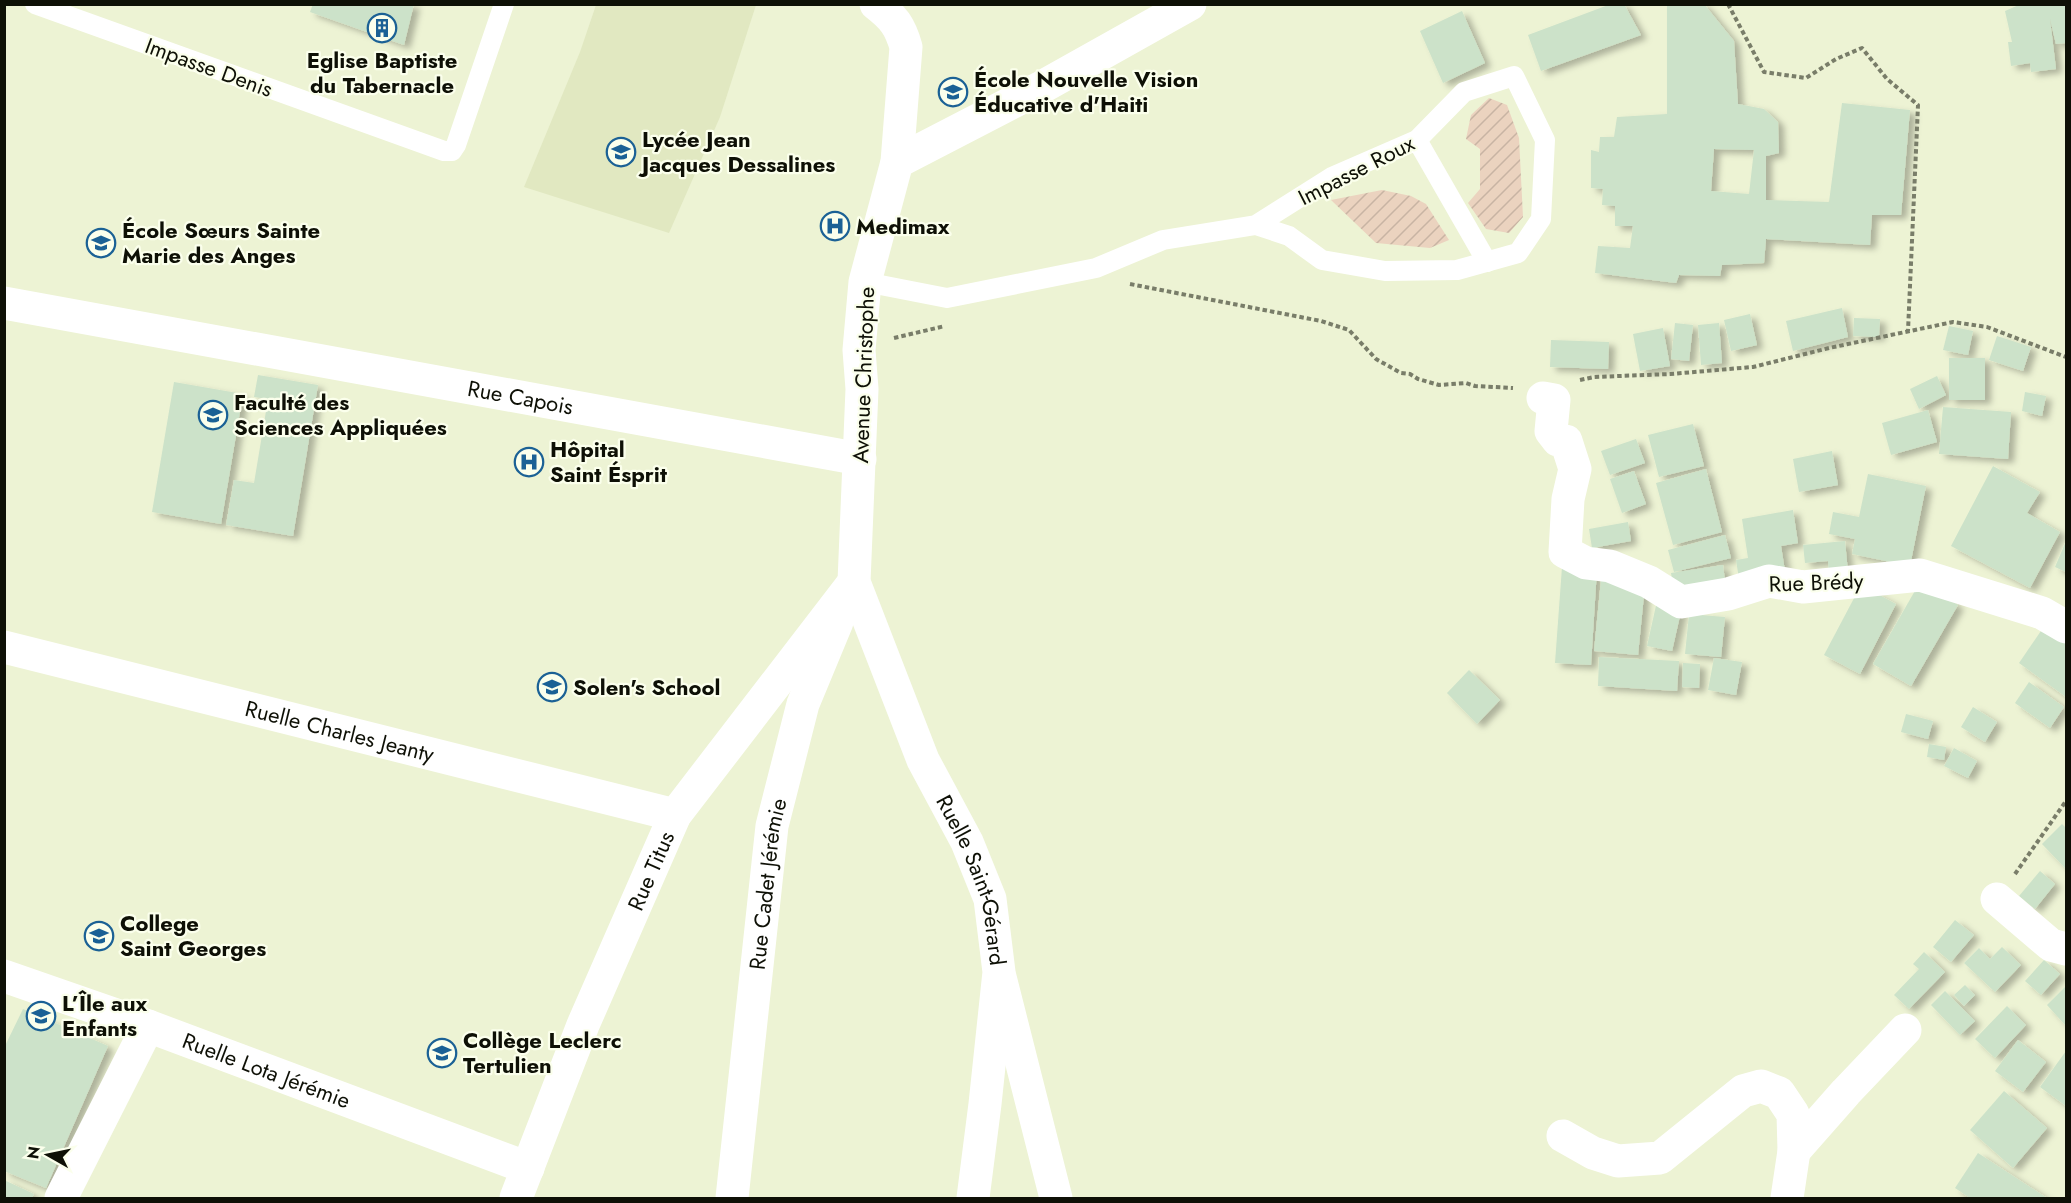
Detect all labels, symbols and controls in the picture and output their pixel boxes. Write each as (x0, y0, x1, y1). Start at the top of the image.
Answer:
building icon: Eglise Baptiste du Tabernacle (366, 12, 398, 44)
street label: Impasse Denis (141, 29, 277, 105)
place label: Eglise Baptiste du Tabernacle (307, 44, 457, 101)
place label: École Nouvelle Vision Éducative d'Haiti (974, 63, 1198, 120)
school or university icon: École Nouvelle Vision Éducative d'Haiti (937, 76, 969, 108)
place label: Lycée Jean Jacques Dessalines (638, 123, 835, 180)
street label: Impasse Roux (1292, 127, 1420, 213)
school or university icon: Lycée Jean Jacques Dessalines (605, 136, 637, 168)
hospital icon: Medimax (819, 210, 851, 242)
place label: Medimax (856, 210, 950, 242)
place label: École Sœurs Sainte Marie des Anges (122, 214, 320, 271)
school or university icon: École Sœurs Sainte Marie des Anges (85, 227, 117, 259)
street label: Avenue Christophe (844, 286, 882, 464)
street label: Rue Capois (465, 372, 576, 422)
place label: Faculté des Sciences Appliquées (234, 386, 447, 443)
school or university icon: Faculté des Sciences Appliquées (197, 399, 229, 431)
place label: Hôpital Saint Ésprit (550, 433, 667, 490)
hospital icon: Hôpital Saint Ésprit (513, 446, 545, 478)
street label: Rue Brédy (1768, 564, 1864, 600)
school or university icon: Solen's School (536, 671, 568, 703)
place label: Solen's School (573, 671, 721, 703)
street label: Ruelle Charles Jeanty (242, 692, 438, 770)
street label: Ruelle Saint-Gérard (929, 789, 1014, 967)
street label: Rue Cadet Jérémie (741, 795, 794, 971)
street label: Rue Titus (619, 826, 682, 915)
place label: College Saint Georges (120, 907, 266, 964)
school or university icon: College Saint Georges (83, 920, 115, 952)
place label: L’Île aux Enfants (62, 987, 148, 1044)
school or university icon: L’Île aux Enfants (25, 1000, 57, 1032)
street label: Ruelle Lota Jérémie (178, 1024, 355, 1116)
place label: Collège Leclerc Tertulien (463, 1024, 622, 1081)
school or university icon: Collège Leclerc Tertulien (426, 1037, 458, 1069)
north arrow (18, 1125, 78, 1185)
text: N (21, 1145, 46, 1161)

